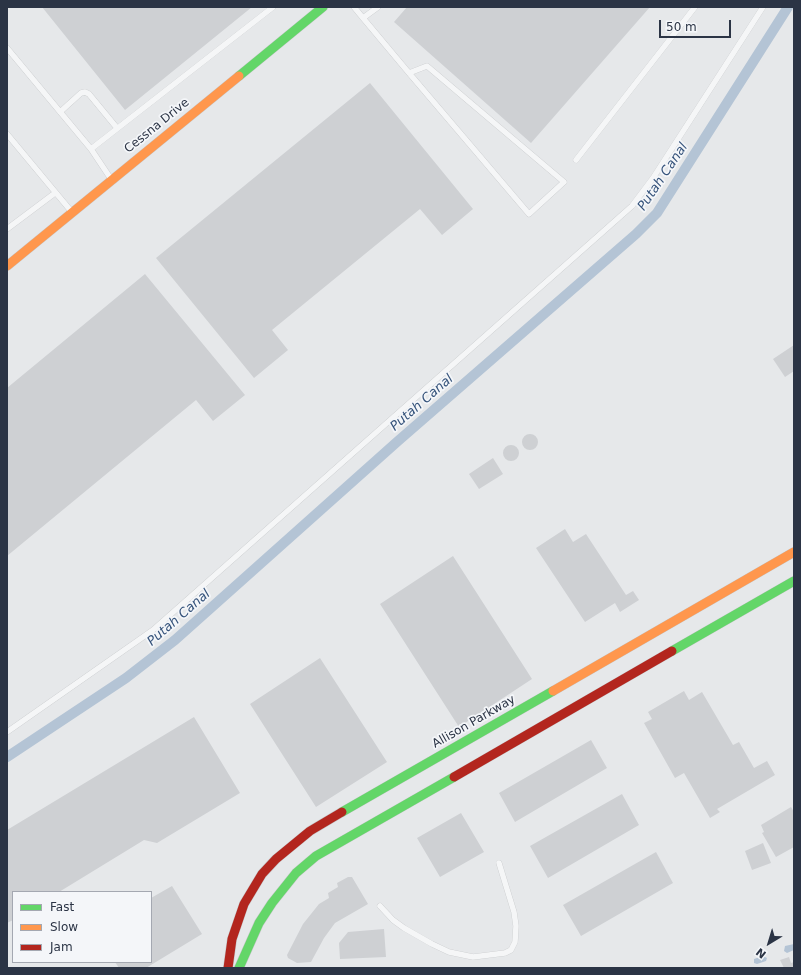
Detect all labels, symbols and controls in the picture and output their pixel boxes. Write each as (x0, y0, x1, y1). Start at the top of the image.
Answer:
scale bar (661, 12, 733, 38)
text: 50 m (666, 20, 697, 34)
street label: Cessna Drive (122, 96, 192, 156)
water label: Putah Canal (635, 140, 691, 214)
water label: Putah Canal (387, 371, 457, 435)
water label: Putah Canal (144, 586, 214, 650)
street label: Allison Parkway (430, 692, 518, 752)
legend (12, 891, 152, 963)
text: Fast (50, 900, 74, 914)
text: Slow (50, 920, 78, 934)
north arrow (749, 923, 789, 963)
text: Jam (50, 940, 73, 954)
text: N (754, 945, 769, 961)

